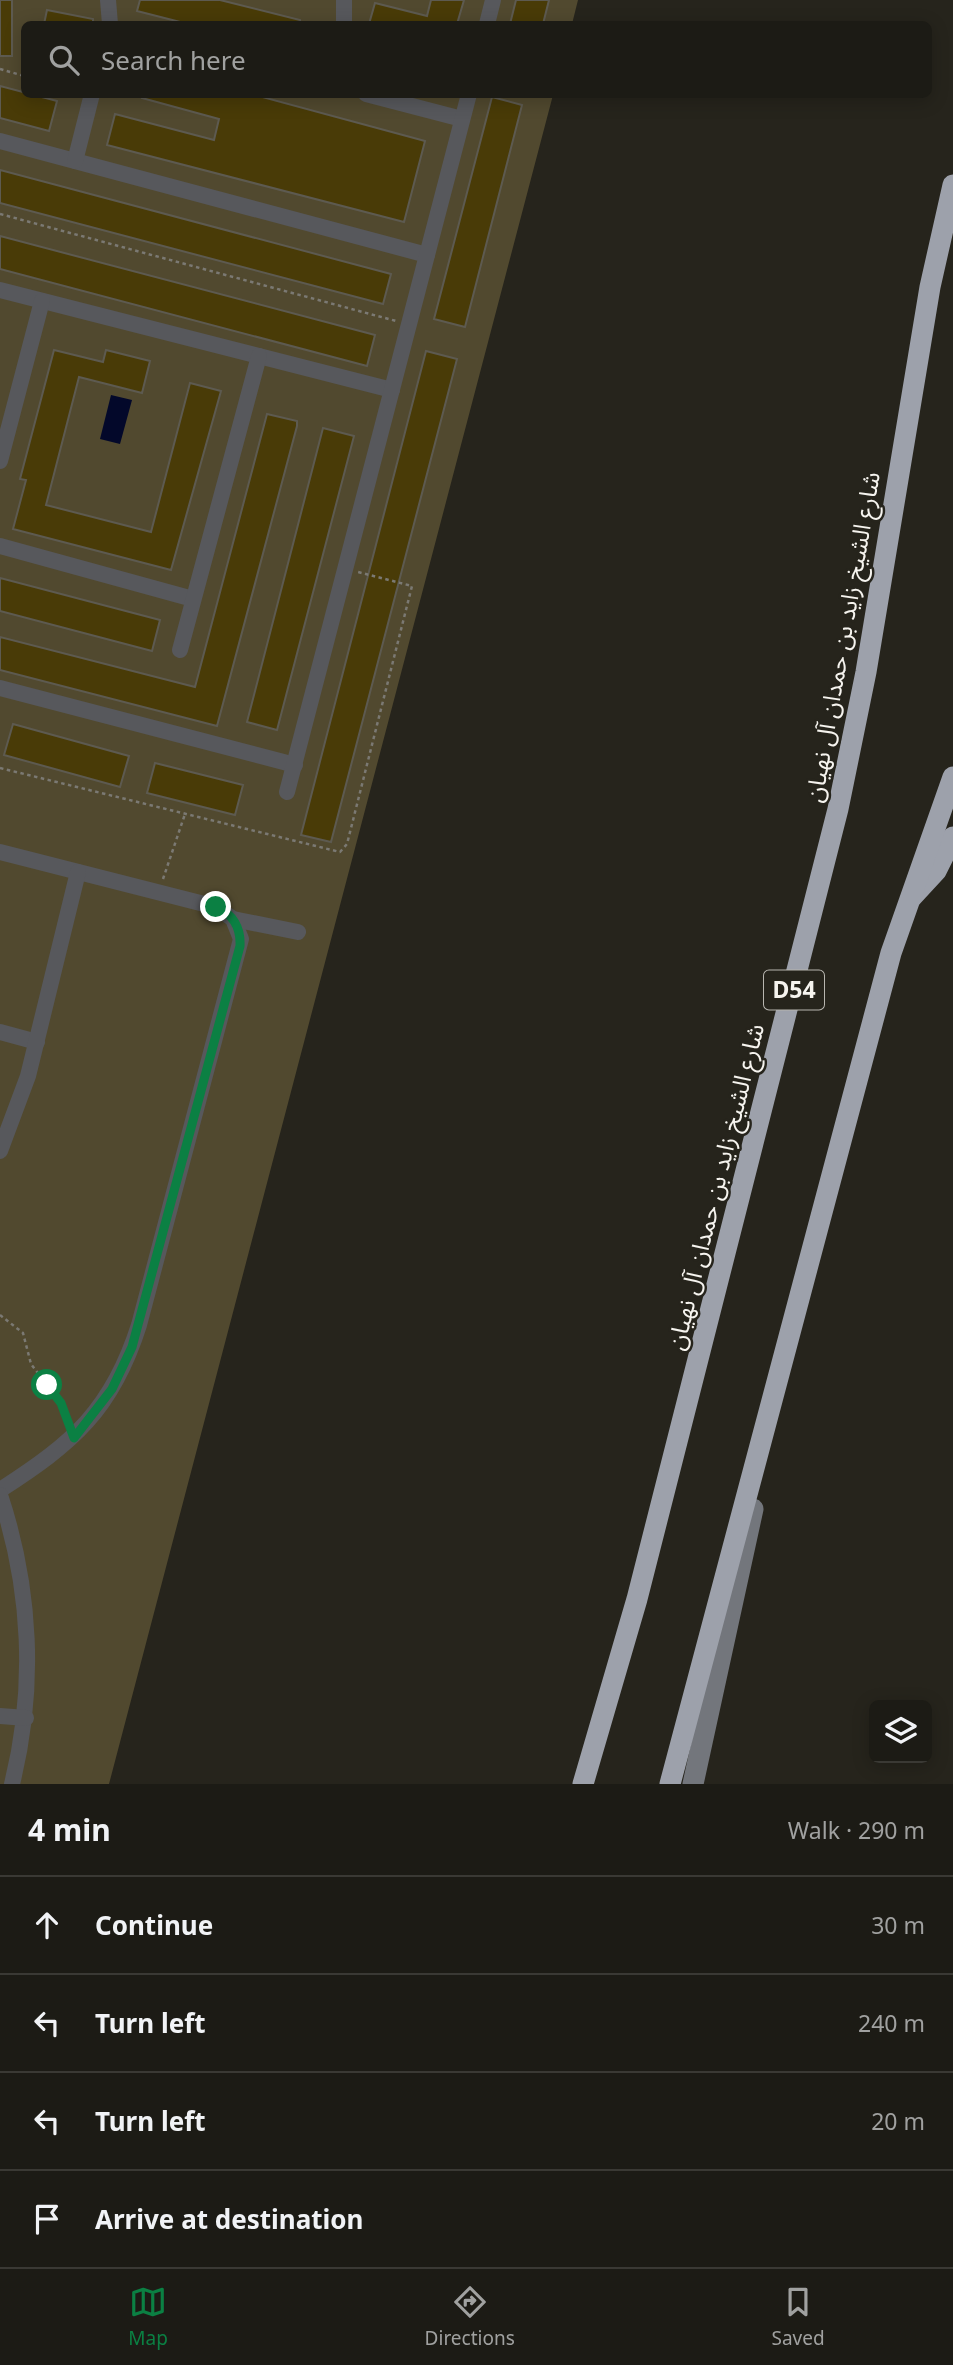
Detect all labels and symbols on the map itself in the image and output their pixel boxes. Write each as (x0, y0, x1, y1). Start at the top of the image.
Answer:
street label: شارع الشيخ زايد بن حمدان آل نهيان (796, 469, 889, 805)
route end (200, 891, 231, 922)
road number: D54 (764, 970, 824, 1009)
street label: شارع الشيخ زايد بن حمدان آل نهيان (658, 1020, 773, 1354)
route start (31, 1369, 62, 1400)

